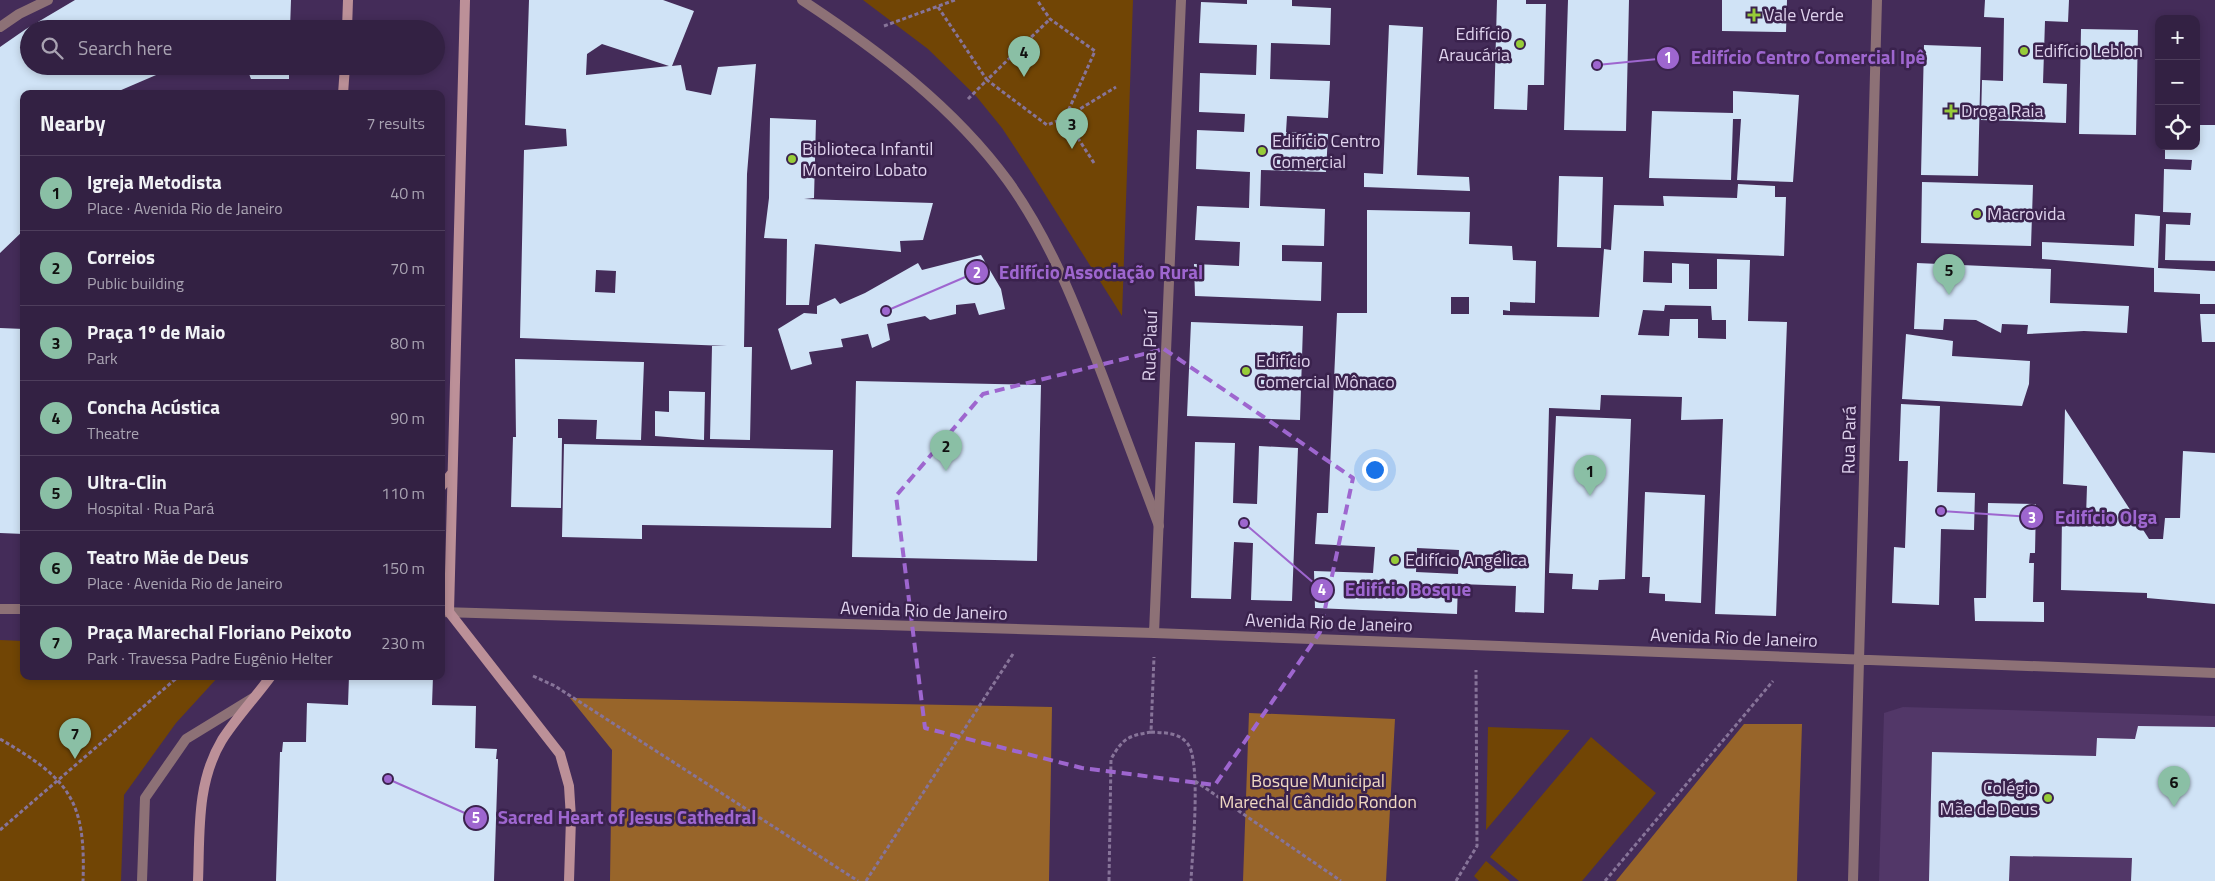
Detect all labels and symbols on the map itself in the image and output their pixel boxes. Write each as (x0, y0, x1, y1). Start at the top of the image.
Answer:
place label: Vale Verde (1764, 1, 1844, 28)
marker: Vale Verde (1748, 9, 1760, 21)
place label: Edifício Araucária (1438, 20, 1510, 68)
pin: 4 (1008, 36, 1040, 77)
place label: Edifício Leblon (2034, 37, 2143, 64)
marker: Edifício Araucária (1514, 38, 1526, 50)
callout: Edifício Centro Comercial Ipê (1655, 41, 1935, 75)
text: Edifício Centro Comercial Ipê (1691, 42, 1926, 71)
marker: Edifício Leblon (2018, 45, 2030, 57)
text: 1 (1664, 46, 1672, 69)
place label: Droga Raia (1961, 97, 2043, 124)
marker: Droga Raia (1945, 105, 1957, 117)
pin: 3 (1056, 108, 1088, 149)
place label: Edifício Centro Comercial (1272, 127, 1381, 175)
place label: Biblioteca Infantil Monteiro Lobato (802, 135, 933, 183)
marker: Edifício Centro Comercial (1256, 145, 1268, 157)
marker: Biblioteca Infantil Monteiro Lobato (786, 153, 798, 165)
place label: Macrovida (1987, 200, 2066, 227)
marker: Macrovida (1971, 208, 1983, 220)
pin: 5 (1933, 254, 1965, 295)
callout: Edifício Associação Rural (964, 255, 1213, 289)
text: Edifício Associação Rural (999, 257, 1203, 286)
text: 2 (973, 261, 981, 284)
street label: Rua Piauí (1135, 308, 1164, 382)
place label: Edifício Comercial Mônaco (1256, 347, 1395, 395)
marker: Edifício Comercial Mônaco (1240, 365, 1252, 377)
street label: Rua Pará (1834, 406, 1863, 474)
pin: 2 (930, 430, 962, 471)
pin: 1 (1574, 455, 1606, 496)
your location (1362, 457, 1388, 483)
callout: Edifício Olga (2019, 500, 2167, 534)
text: Edifício Olga (2055, 502, 2158, 531)
text: 3 (2028, 506, 2036, 529)
place label: Edifício Angélica (1405, 546, 1527, 573)
marker: Edifício Angélica (1389, 554, 1401, 566)
callout: Edifício Bosque (1310, 573, 1481, 607)
text: Edifício Bosque (1345, 574, 1471, 603)
text: 4 (1318, 578, 1326, 601)
street label: Avenida Rio de Janeiro (840, 594, 1008, 627)
street label: Avenida Rio de Janeiro (1245, 606, 1413, 639)
street label: Avenida Rio de Janeiro (1650, 621, 1818, 654)
pin: 7 (59, 718, 91, 759)
pin: 6 (2158, 766, 2190, 807)
park label: Bosque Municipal Marechal Cândido Rondon (1219, 767, 1417, 815)
place label: Colégio Mãe de Deus (1940, 774, 2038, 822)
marker: Colégio Mãe de Deus (2042, 792, 2054, 804)
callout: Sacred Heart of Jesus Cathedral (463, 801, 767, 835)
text: Sacred Heart of Jesus Cathedral (498, 802, 756, 831)
text: 5 (472, 806, 480, 829)

